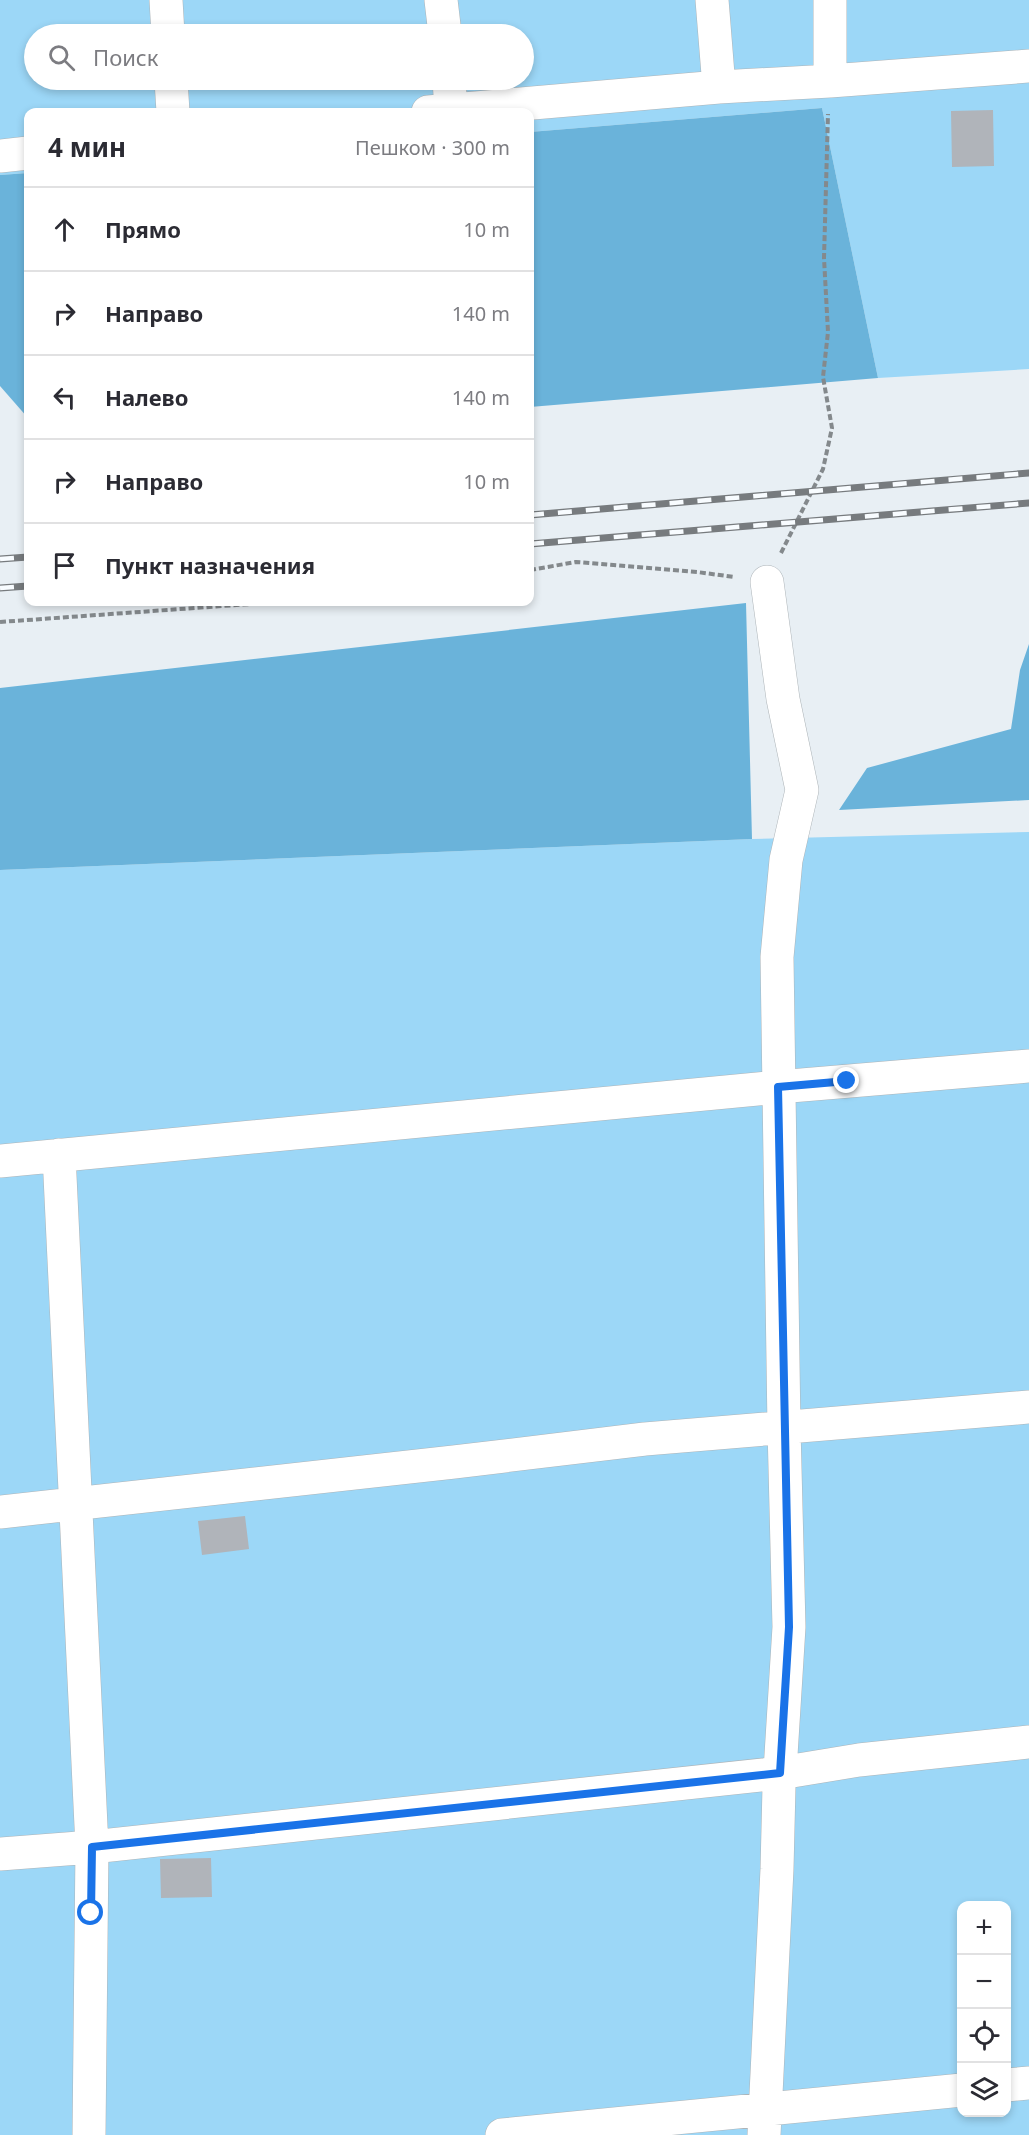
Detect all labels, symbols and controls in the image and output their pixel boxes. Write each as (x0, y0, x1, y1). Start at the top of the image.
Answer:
search box (24, 24, 534, 90)
icon: search (45, 41, 78, 74)
text: Поиск (93, 42, 158, 72)
text: 4 мин (48, 129, 126, 165)
text: Пешком · 300 m (355, 134, 510, 161)
icon: ahead (48, 213, 81, 246)
text: Прямо (105, 214, 181, 244)
text: 10 m (463, 216, 510, 243)
icon: right (48, 297, 81, 330)
text: Направо (105, 298, 203, 328)
text: 140 m (452, 300, 510, 327)
icon: left (48, 381, 81, 414)
text: Налево (105, 382, 188, 412)
text: 140 m (452, 384, 510, 411)
icon: right (48, 465, 81, 498)
text: Направо (105, 466, 203, 496)
text: 10 m (463, 468, 510, 495)
icon: arrive (48, 549, 81, 582)
text: Пункт назначения (105, 550, 315, 580)
route end (833, 1067, 859, 1093)
route start (77, 1899, 103, 1925)
map controls (957, 1901, 1011, 2117)
button: + (957, 1901, 1011, 1955)
button: − (957, 1955, 1011, 2009)
button: locate (957, 2009, 1011, 2063)
button: layers (957, 2063, 1011, 2117)

